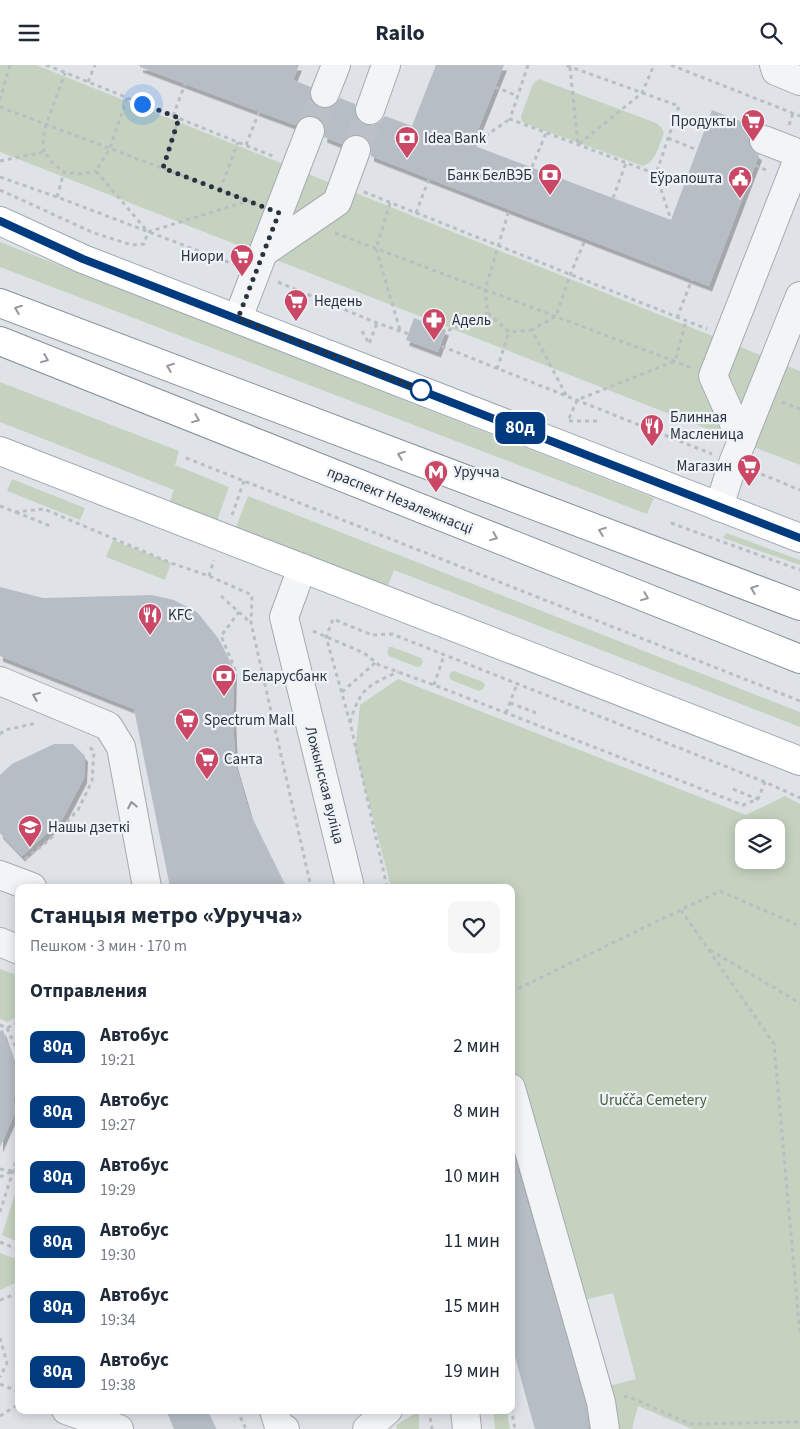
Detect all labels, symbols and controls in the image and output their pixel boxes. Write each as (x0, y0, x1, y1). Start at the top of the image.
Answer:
text: Railo (375, 17, 425, 49)
icon: menu (15, 19, 43, 47)
icon: search (757, 19, 785, 47)
your location (130, 92, 155, 117)
supermarket icon: Продукты (740, 108, 766, 142)
place label: Продукты (671, 111, 736, 132)
bank icon: Idea Bank (394, 125, 420, 159)
place label: Idea Bank (424, 128, 487, 149)
bank icon: Банк БелВЭБ (537, 162, 563, 196)
place label: Банк БелВЭБ (447, 165, 532, 186)
public building icon: Еўрапошта (727, 165, 753, 199)
place label: Еўрапошта (650, 168, 722, 189)
supermarket icon: Ниори (229, 243, 255, 277)
place label: Ниори (181, 246, 224, 267)
supermarket icon: Недень (283, 288, 309, 322)
place label: Недень (314, 291, 362, 312)
one-way arrow (14, 305, 23, 315)
pharmacy icon: Адель (421, 307, 447, 341)
place label: Адель (452, 310, 491, 331)
one-way arrow (40, 353, 49, 364)
one-way arrow (166, 363, 175, 373)
unlabelled marker (410, 379, 432, 401)
place label: Блинная Масленица (670, 407, 744, 445)
line badge: 80д (491, 412, 549, 444)
one-way arrow (191, 413, 200, 424)
restaurant icon: Блинная Масленица (639, 413, 665, 447)
text: 80д (505, 415, 535, 440)
one-way arrow (398, 451, 406, 461)
supermarket icon: Магазин (736, 453, 762, 487)
place label: Магазин (677, 456, 732, 477)
metro station icon: Уручча (423, 459, 449, 493)
street label: праспект Незалежнасці (324, 462, 476, 539)
place label: Уручча (454, 462, 499, 483)
one-way arrow (599, 527, 607, 537)
one-way arrow (489, 531, 498, 542)
one-way arrow (751, 584, 759, 594)
one-way arrow (640, 591, 649, 601)
restaurant icon: KFC (137, 602, 163, 636)
place label: KFC (168, 605, 193, 626)
bank icon: Беларусбанк (211, 663, 237, 697)
place label: Беларусбанк (242, 666, 328, 687)
one-way arrow (32, 692, 41, 702)
supermarket icon: Spectrum Mall (174, 707, 200, 741)
place label: Spectrum Mall (204, 710, 295, 731)
street label: Ложынская вуліца (300, 724, 349, 846)
supermarket icon: Санта (194, 746, 220, 780)
place label: Санта (224, 749, 263, 770)
one-way arrow (127, 801, 137, 810)
school or university icon: Нашы дзеткі (17, 814, 43, 848)
place label: Нашы дзеткі (48, 817, 130, 838)
map controls (735, 819, 785, 869)
button: layers (735, 819, 785, 869)
text: Станцыя метро «Уручча» (30, 898, 303, 933)
button: heart (448, 901, 500, 953)
text: Пешком · 3 мин · 170 m (30, 935, 187, 957)
text: Отправления (30, 978, 147, 1005)
text: Автобус (100, 1022, 169, 1049)
text: 2 мин (453, 1033, 500, 1060)
text: 80д (43, 1034, 72, 1059)
text: 19:21 (100, 1049, 136, 1071)
text: Автобус (100, 1087, 169, 1114)
park label: Uručča Cemetery (599, 1090, 707, 1111)
text: 8 мин (453, 1098, 500, 1125)
text: 80д (43, 1099, 72, 1124)
text: 19:27 (100, 1114, 136, 1136)
text: Автобус (100, 1152, 169, 1179)
text: 10 мин (444, 1163, 500, 1190)
text: 80д (43, 1164, 72, 1189)
text: 19:29 (100, 1179, 136, 1201)
text: Автобус (100, 1217, 169, 1244)
text: 11 мин (444, 1228, 500, 1255)
text: 80д (43, 1229, 72, 1254)
text: 19:30 (100, 1244, 136, 1266)
text: Автобус (100, 1282, 169, 1309)
text: 15 мин (444, 1293, 500, 1320)
text: 80д (43, 1294, 72, 1319)
text: 19:34 (100, 1309, 136, 1331)
text: Автобус (100, 1347, 169, 1374)
text: 19 мин (444, 1358, 500, 1385)
text: 80д (43, 1359, 72, 1384)
text: 19:38 (100, 1374, 136, 1396)

